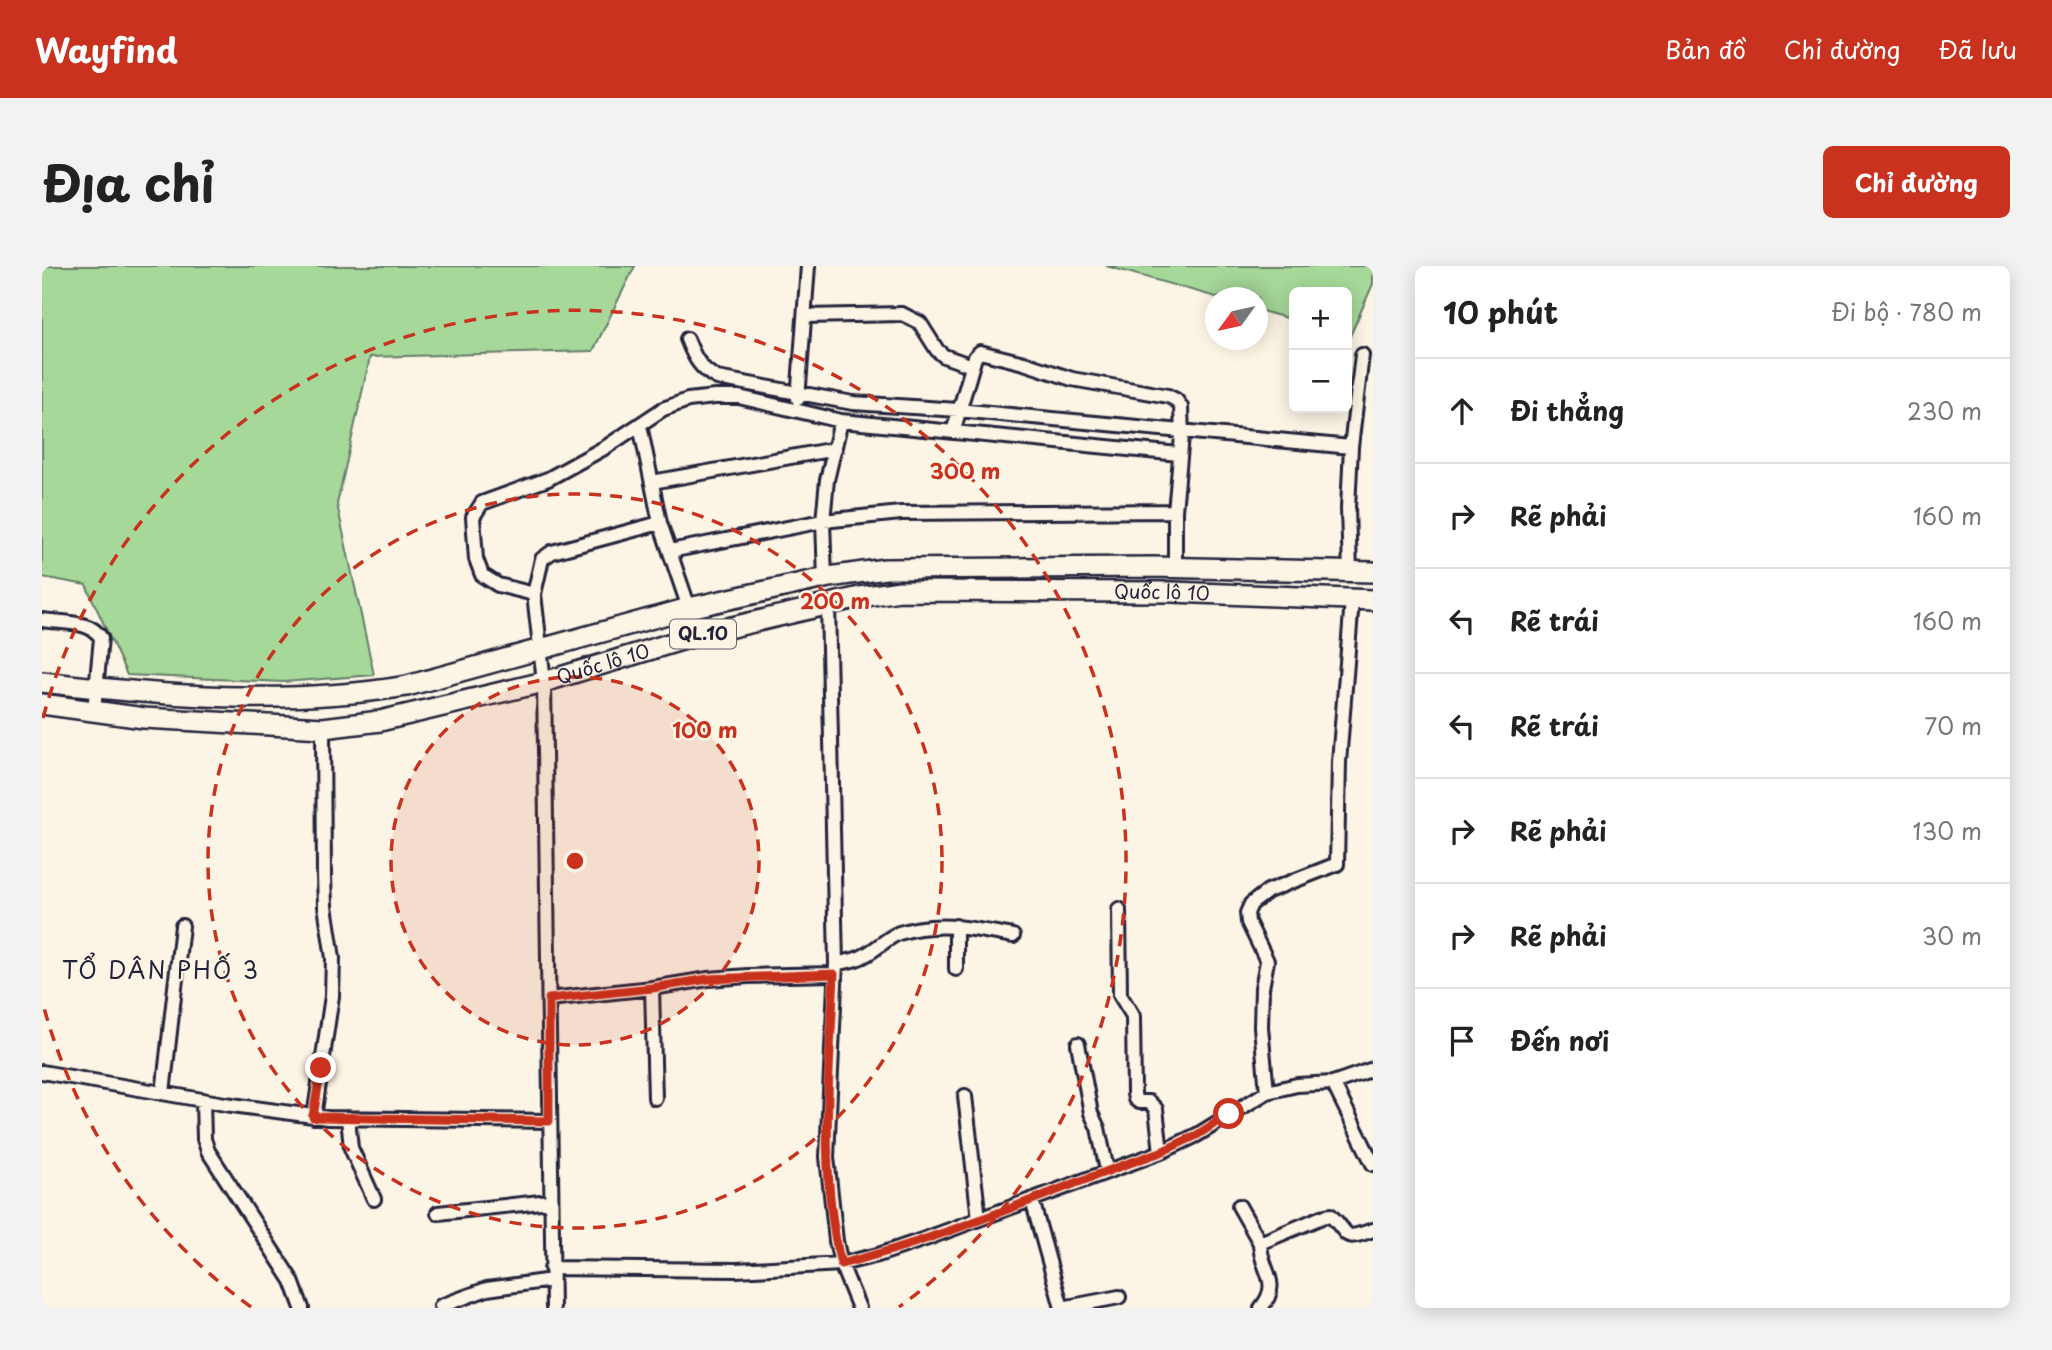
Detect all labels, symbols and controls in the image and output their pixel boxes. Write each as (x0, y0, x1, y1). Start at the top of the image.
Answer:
text: Wayfind (35, 24, 178, 74)
text: Bản đồ (1665, 31, 1746, 67)
text: Chỉ đường (1784, 31, 1901, 67)
text: Đã lưu (1939, 31, 2017, 67)
text: Địa chỉ (42, 145, 214, 219)
button: Chỉ đường (1823, 146, 2010, 218)
north arrow (1205, 287, 1268, 350)
map controls (1289, 287, 1352, 413)
button: + (1289, 287, 1352, 350)
text: 10 phút (1443, 289, 1558, 334)
text: Đi bộ · 780 m (1831, 294, 1982, 329)
button: − (1289, 350, 1352, 413)
text: Đi thẳng (1510, 391, 1624, 430)
icon: ahead (1443, 392, 1481, 430)
text: 230 m (1907, 393, 1982, 428)
text: 300 m (930, 454, 1000, 486)
text: Rẽ phải (1510, 496, 1607, 535)
icon: right (1443, 497, 1481, 535)
text: 160 m (1913, 498, 1982, 533)
street label: Quốc lộ 10 (1114, 577, 1210, 606)
text: 200 m (800, 584, 870, 616)
text: Rẽ trái (1510, 601, 1599, 640)
icon: left (1443, 602, 1481, 640)
text: 160 m (1913, 603, 1982, 638)
road number: QL.10 (670, 620, 736, 648)
street label: Quốc lộ 10 (553, 636, 653, 690)
text: Rẽ trái (1510, 706, 1599, 745)
icon: left (1443, 707, 1481, 745)
text: 70 m (1924, 708, 1982, 743)
text: 100 m (672, 713, 738, 745)
text: Rẽ phải (1510, 811, 1607, 850)
icon: right (1443, 812, 1481, 850)
text: 130 m (1912, 813, 1982, 848)
centre of rings (563, 849, 587, 873)
text: Rẽ phải (1510, 916, 1607, 955)
icon: right (1443, 917, 1481, 955)
text: 30 m (1921, 918, 1982, 953)
district label: TỔ DÂN PHỐ 3 (62, 952, 260, 987)
text: Đến nơi (1510, 1021, 1609, 1060)
icon: arrive (1443, 1022, 1481, 1060)
route end (305, 1052, 336, 1083)
route start (1213, 1098, 1244, 1129)

